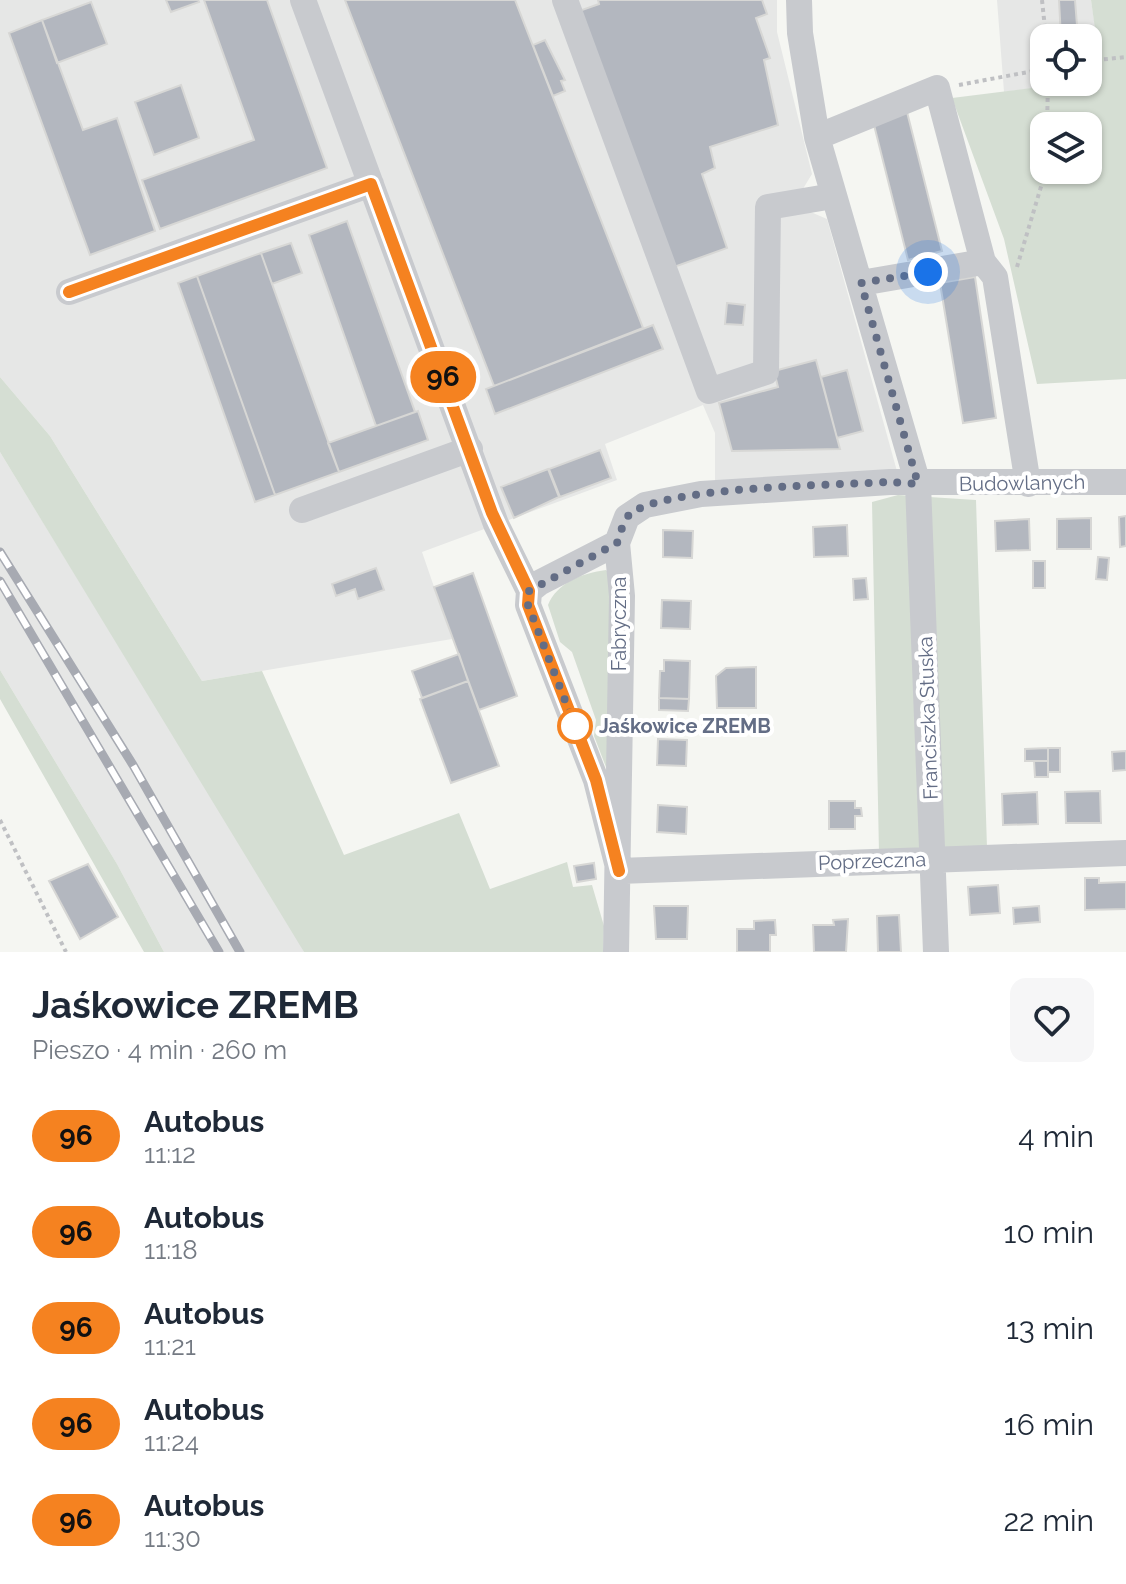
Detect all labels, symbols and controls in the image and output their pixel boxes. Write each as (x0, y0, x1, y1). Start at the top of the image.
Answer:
map controls (1030, 24, 1102, 184)
button: locate (1030, 24, 1102, 96)
button: layers (1030, 112, 1102, 184)
your location (908, 252, 948, 292)
line badge: 96 (407, 351, 479, 403)
text: 96 (426, 360, 460, 393)
street label: Budowlanych (959, 470, 1085, 496)
street label: Fabryczna (607, 577, 631, 671)
street label: Franciszka Stuska (913, 636, 943, 800)
marker: Jaśkowice ZREMB (558, 709, 592, 743)
place label: Jaśkowice ZREMB (599, 714, 771, 738)
street label: Poprzeczna (817, 847, 927, 875)
button: heart (1010, 978, 1094, 1062)
text: Jaśkowice ZREMB (32, 982, 359, 1027)
text: Pieszo · 4 min · 260 m (32, 1035, 287, 1065)
text: Autobus (144, 1104, 264, 1139)
text: 96 (59, 1119, 93, 1152)
text: 4 min (1018, 1119, 1094, 1154)
text: 11:12 (144, 1139, 196, 1169)
text: Autobus (144, 1200, 264, 1235)
text: 96 (59, 1215, 93, 1248)
text: 10 min (1004, 1215, 1094, 1250)
text: 11:18 (144, 1235, 198, 1265)
text: Autobus (144, 1296, 264, 1331)
text: 96 (59, 1311, 93, 1344)
text: 13 min (1006, 1311, 1094, 1346)
text: 11:21 (144, 1331, 196, 1361)
text: Autobus (144, 1392, 264, 1427)
text: 96 (59, 1407, 93, 1440)
text: 16 min (1004, 1407, 1094, 1442)
text: 11:24 (144, 1427, 199, 1457)
text: Autobus (144, 1488, 264, 1523)
text: 96 (59, 1503, 93, 1536)
text: 22 min (1003, 1503, 1094, 1538)
text: 11:30 (144, 1523, 201, 1553)

